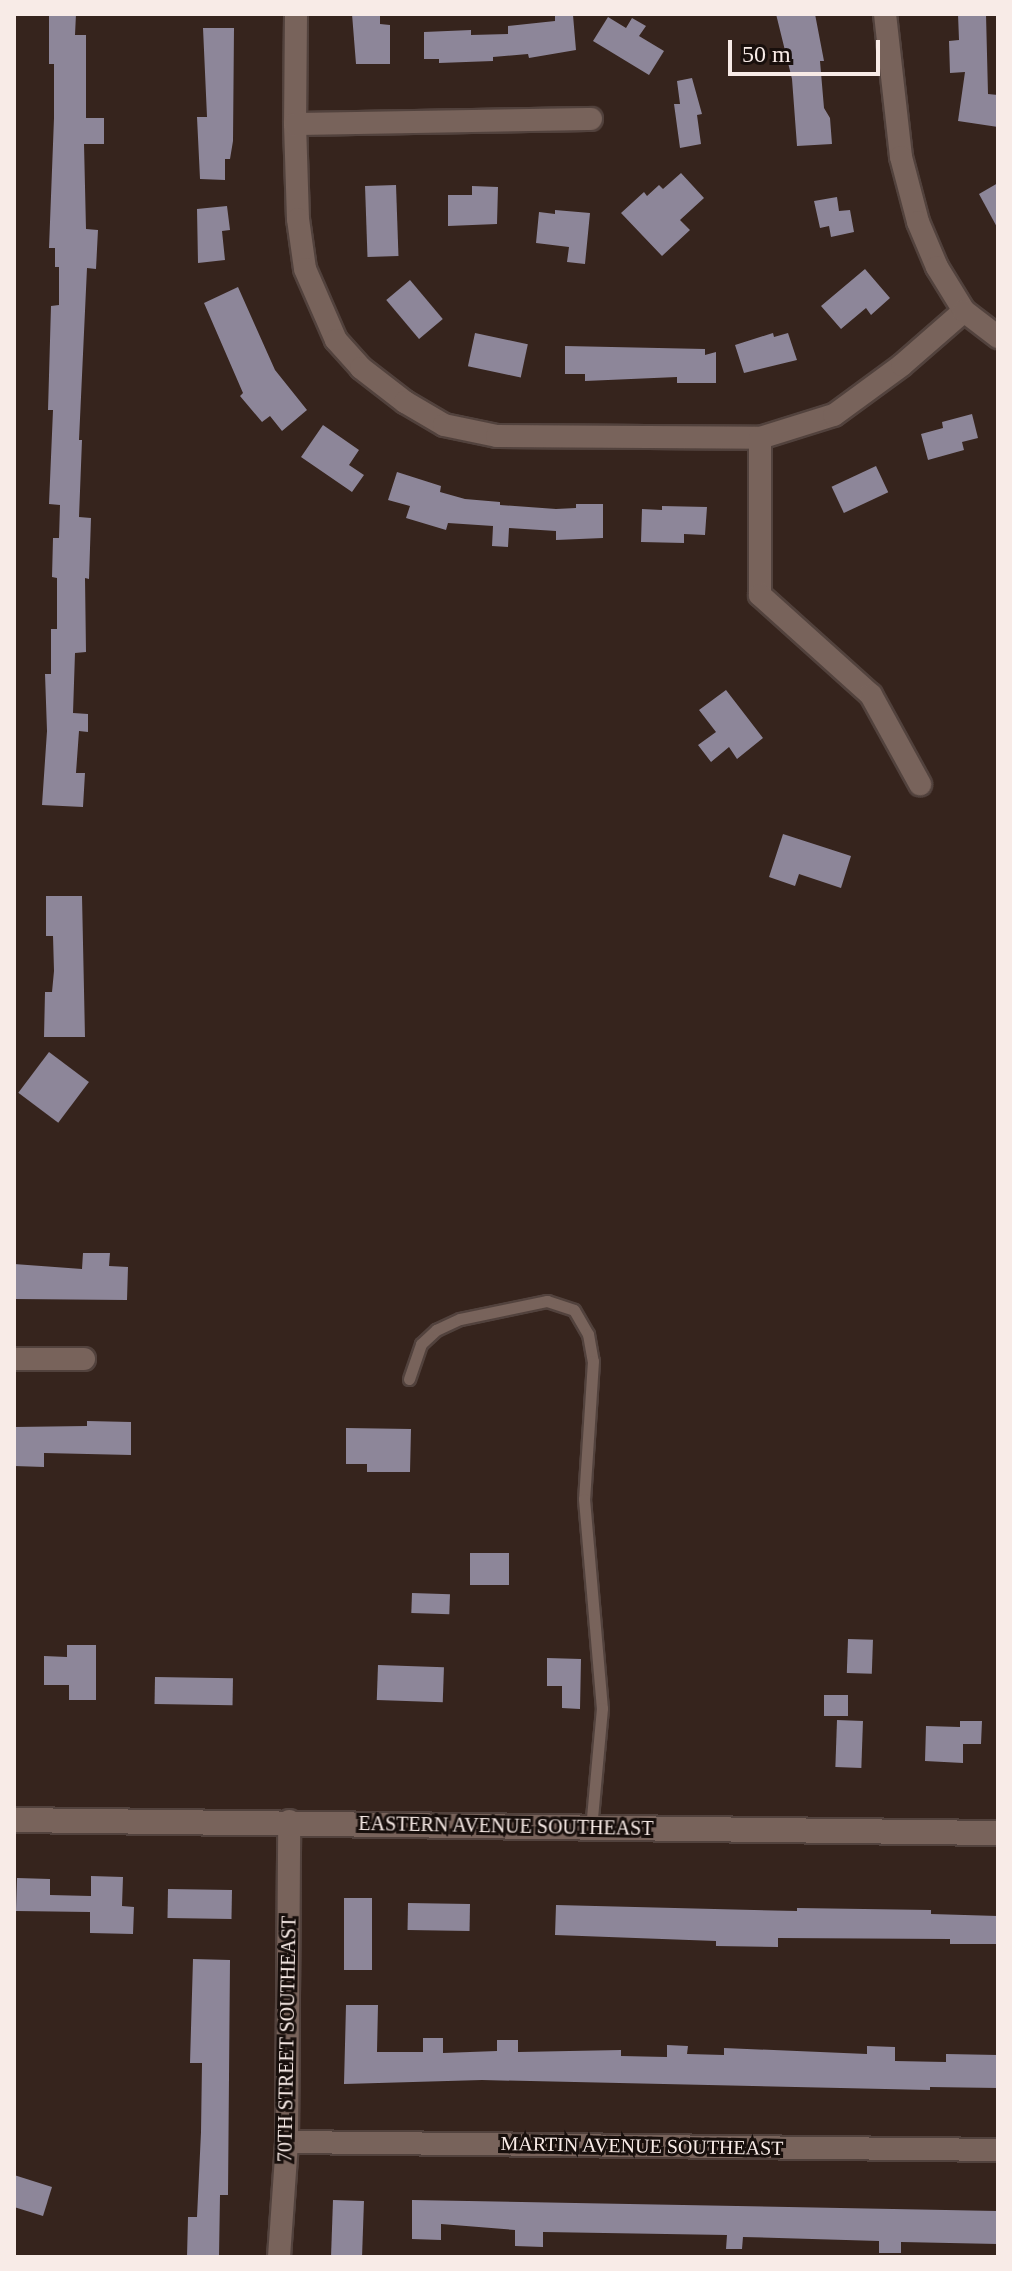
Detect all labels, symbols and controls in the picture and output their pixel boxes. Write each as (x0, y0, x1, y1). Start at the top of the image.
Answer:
scale bar (732, 24, 884, 74)
text: 50 m (742, 41, 791, 67)
street label: EASTERN AVENUE SOUTHEAST (358, 1811, 654, 1841)
street label: 70TH STREET SOUTHEAST (273, 1915, 301, 2163)
street label: MARTIN AVENUE SOUTHEAST (500, 2132, 784, 2160)

